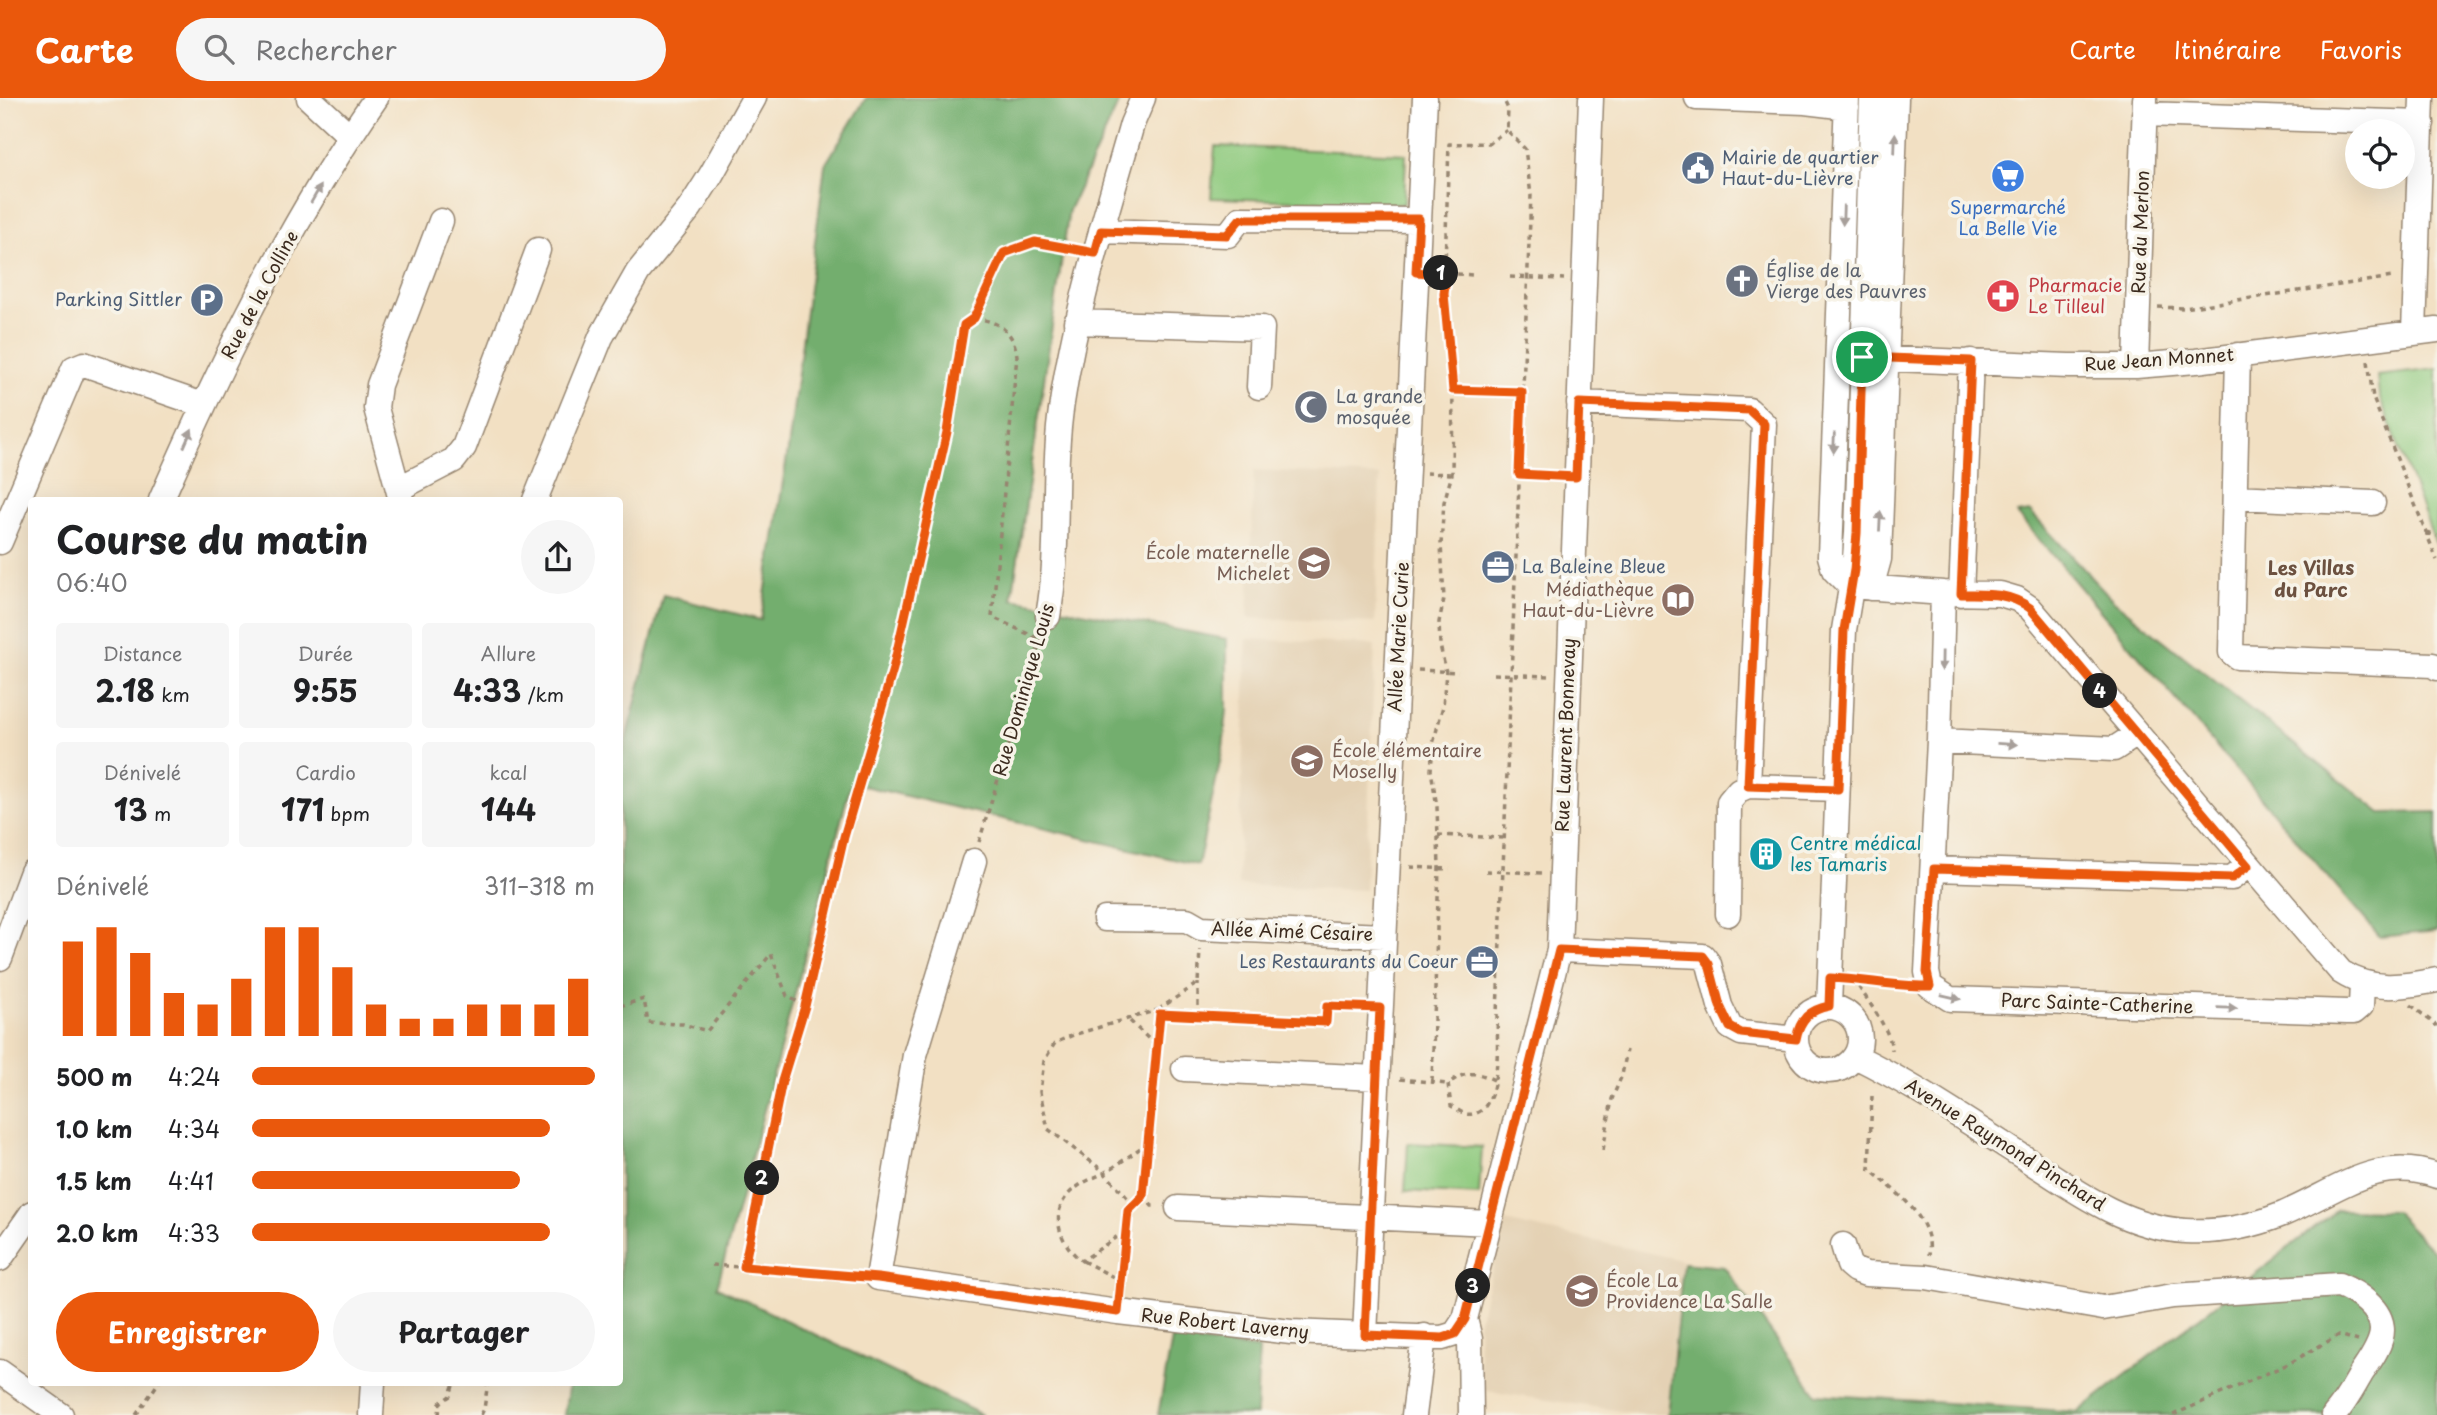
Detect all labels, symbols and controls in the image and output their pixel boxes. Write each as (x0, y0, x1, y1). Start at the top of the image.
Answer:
search box (176, 18, 666, 81)
text: Carte (35, 24, 134, 74)
icon: search (200, 30, 238, 68)
text: Rechercher (256, 30, 397, 69)
text: Carte (2069, 31, 2136, 67)
text: Itinéraire (2174, 31, 2282, 67)
text: Favoris (2320, 31, 2402, 67)
map controls (2345, 119, 2415, 189)
button: locate (2345, 119, 2415, 189)
one-way arrow (1889, 132, 1900, 154)
place label: Mairie de quartier Haut-du-Lièvre (1722, 143, 1879, 191)
public building icon: Mairie de quartier Haut-du-Lièvre (1679, 149, 1717, 187)
supermarket icon: Supermarché La Belle Vie (1989, 157, 2027, 195)
street label: Rue du Merlon (2124, 170, 2155, 294)
one-way arrow (309, 185, 322, 204)
place label: Supermarché La Belle Vie (1950, 193, 2066, 241)
one-way arrow (1837, 204, 1849, 226)
street label: Rue de la Colline (213, 225, 304, 363)
pin: 1 (1424, 256, 1458, 290)
place label: Église de la Vierge des Pauvres (1766, 256, 1926, 304)
text: 1 (1436, 258, 1445, 286)
church icon: Église de la Vierge des Pauvres (1723, 262, 1761, 300)
place label: Pharmacie Le Tilleul (2028, 271, 2122, 319)
pharmacy icon: Pharmacie Le Tilleul (1984, 277, 2022, 315)
parking icon: Parking Sittler (188, 281, 226, 319)
place label: Parking Sittler (55, 285, 182, 312)
pin (1832, 327, 1892, 387)
icon: arrive (1843, 338, 1881, 376)
street label: Rue Jean Monnet (2083, 340, 2235, 377)
place label: La grande mosquée (1336, 382, 1423, 430)
mosque icon: La grande mosquée (1292, 388, 1330, 426)
one-way arrow (183, 427, 194, 448)
one-way arrow (1829, 432, 1840, 454)
text: Course du matin (56, 510, 368, 567)
one-way arrow (1875, 510, 1886, 532)
button: share (521, 520, 595, 594)
place label: École maternelle Michelet (1146, 538, 1290, 586)
school or university icon: École maternelle Michelet (1295, 544, 1333, 582)
office icon: La Baleine Bleue (1479, 548, 1517, 586)
place label: La Baleine Bleue (1522, 552, 1666, 579)
district label: Les Villas du Parc (2268, 553, 2354, 603)
street label: Allée Marie Curie (1380, 561, 1415, 713)
text: 06:40 (56, 565, 128, 600)
place label: Médiathèque Haut-du-Lièvre (1522, 575, 1654, 623)
library icon: Médiathèque Haut-du-Lièvre (1659, 581, 1697, 619)
street label: Rue Dominique Louis (985, 600, 1060, 779)
street label: Rue Laurent Bonnevay (1548, 638, 1581, 832)
text: Distance (103, 639, 182, 667)
text: Durée (298, 639, 353, 667)
text: Allure (481, 639, 536, 667)
one-way arrow (1936, 651, 1948, 673)
text: 2.18 (95, 667, 155, 712)
text: 9:55 (293, 667, 358, 712)
text: 4:33 (453, 667, 521, 712)
pin: 4 (2082, 674, 2118, 708)
text: 4 (2093, 676, 2106, 704)
text: km (155, 680, 190, 708)
text: /km (521, 680, 564, 708)
place label: École élémentaire Moselly (1332, 736, 1482, 784)
one-way arrow (1997, 739, 2019, 750)
school or university icon: École élémentaire Moselly (1288, 742, 1326, 780)
text: Dénivelé (104, 758, 181, 786)
text: Cardio (295, 758, 356, 786)
text: kcal (490, 758, 527, 786)
text: 13 (114, 786, 148, 831)
text: 171 (281, 786, 324, 831)
text: 144 (481, 786, 536, 831)
text: m (148, 799, 171, 827)
text: bpm (324, 799, 370, 827)
place label: Centre médical les Tamaris (1790, 829, 1922, 877)
building icon: Centre médical les Tamaris (1747, 835, 1785, 873)
text: Dénivelé (56, 868, 149, 903)
text: 311–318 m (484, 868, 595, 903)
street label: Allée Aimé Césaire (1210, 914, 1374, 947)
office icon: Les Restaurants du Coeur (1463, 943, 1501, 981)
place label: Les Restaurants du Coeur (1239, 947, 1459, 974)
street label: Parc Sainte-Catherine (2000, 986, 2194, 1019)
one-way arrow (1940, 991, 1962, 1002)
one-way arrow (2216, 1003, 2238, 1014)
text: 500 m (56, 1059, 133, 1094)
text: 4:24 (168, 1059, 221, 1094)
street label: Avenue Raymond Pinchard (1900, 1071, 2112, 1217)
text: 1.0 km (56, 1111, 133, 1146)
text: 4:34 (168, 1111, 220, 1146)
pin: 2 (744, 1160, 780, 1196)
text: 1.5 km (56, 1163, 132, 1198)
text: 4:41 (168, 1163, 214, 1198)
text: 2 (755, 1163, 768, 1191)
text: 2.0 km (56, 1215, 138, 1250)
text: 4:33 (168, 1215, 220, 1250)
place label: École La Providence La Salle (1606, 1266, 1773, 1314)
pin: 3 (1456, 1268, 1490, 1304)
text: 3 (1466, 1271, 1479, 1299)
school or university icon: École La Providence La Salle (1563, 1272, 1601, 1310)
button: Enregistrer (56, 1292, 319, 1372)
button: Partager (333, 1292, 595, 1372)
street label: Rue Robert Laverny (1140, 1300, 1310, 1345)

